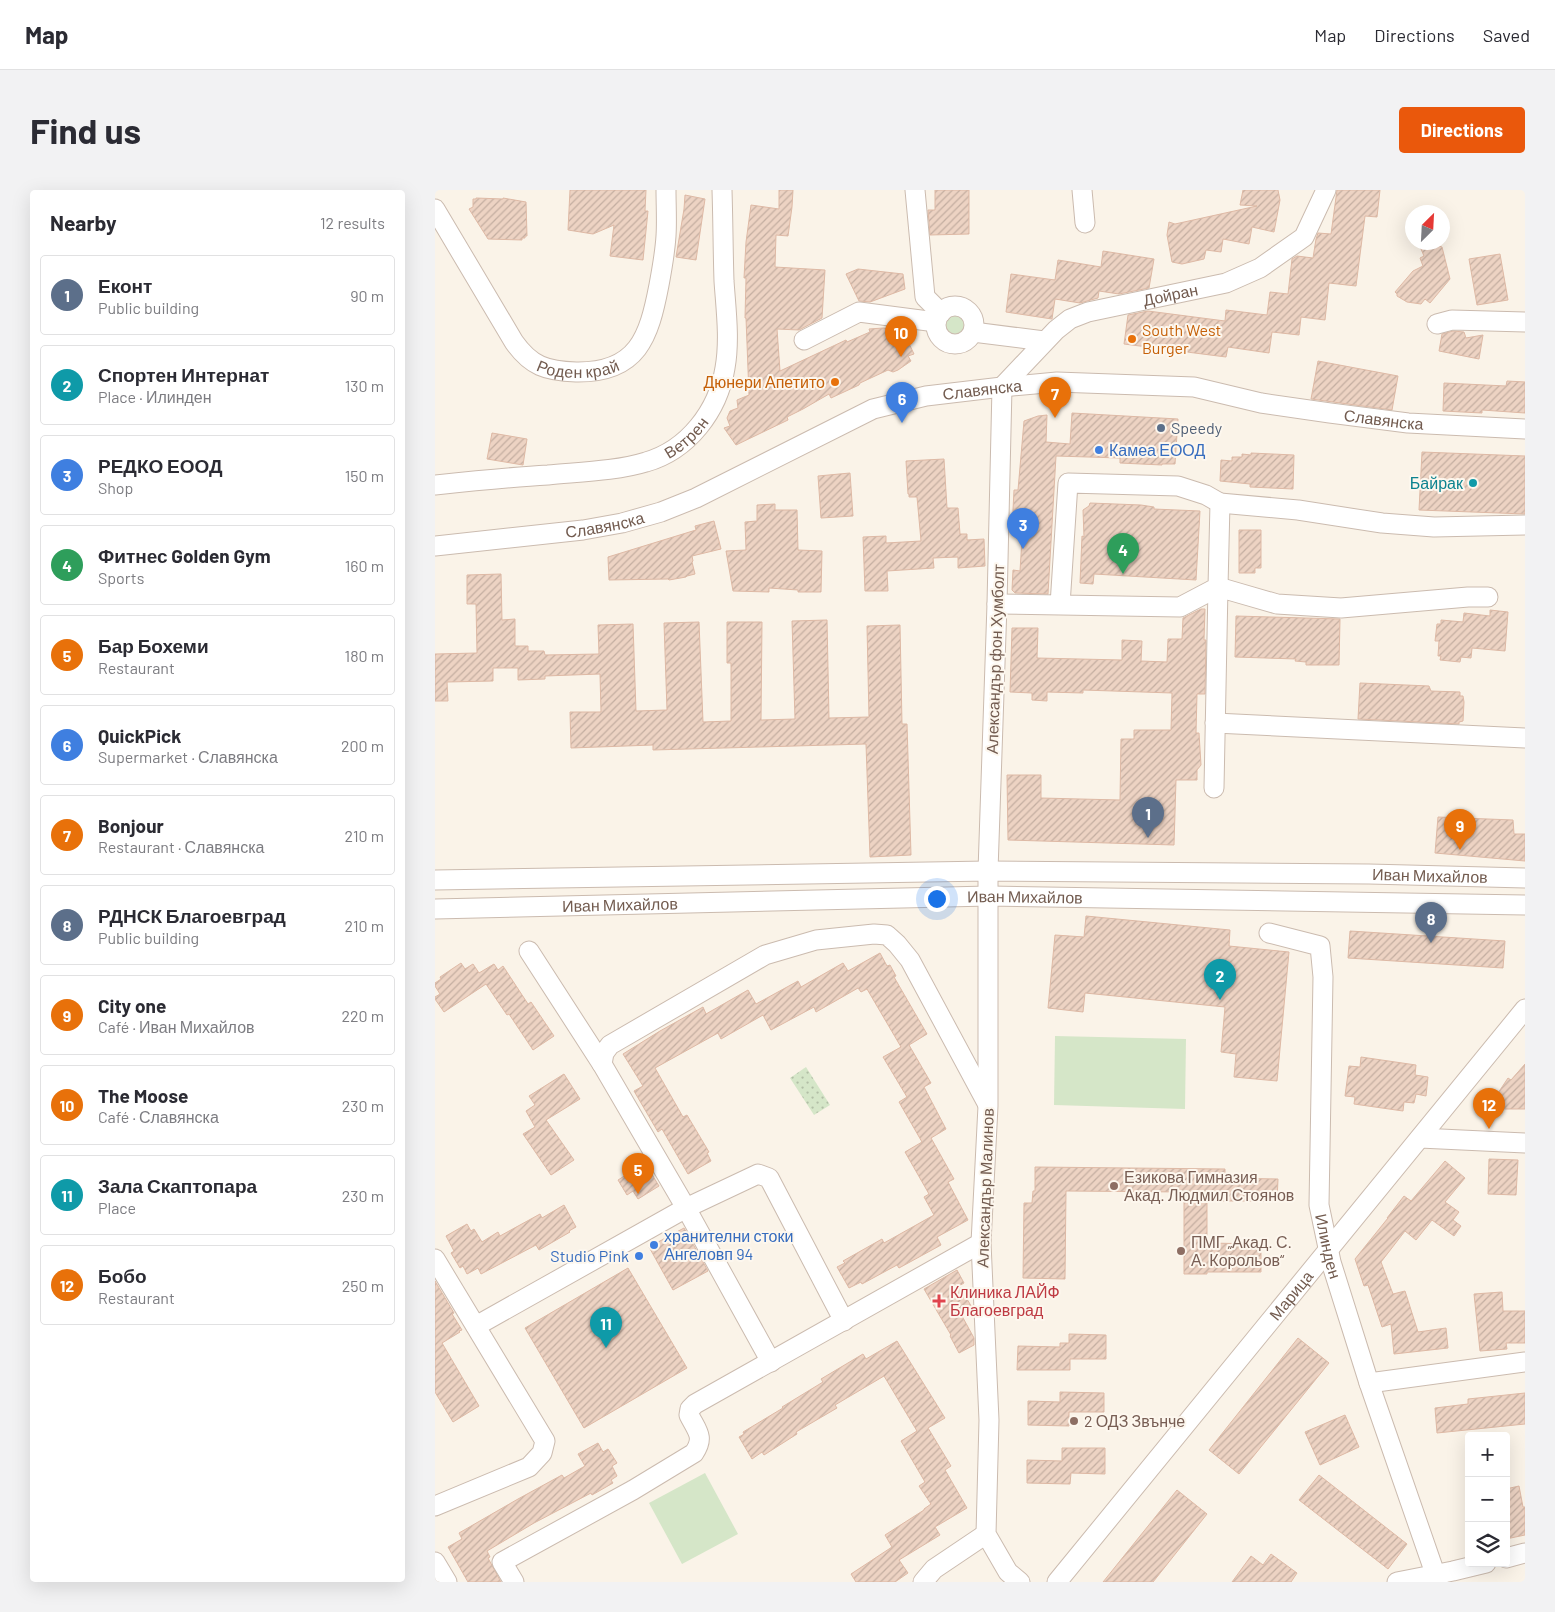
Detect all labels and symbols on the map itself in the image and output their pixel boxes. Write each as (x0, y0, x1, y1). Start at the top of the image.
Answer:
north arrow (1405, 205, 1450, 250)
street label: Дойран (1141, 279, 1200, 309)
pin: 10 (885, 316, 917, 357)
place label: South West Burger (1142, 320, 1221, 357)
marker: South West Burger (1126, 333, 1138, 345)
street label: Роден край (534, 355, 622, 381)
place label: Дюнери Апетито (703, 372, 825, 391)
street label: Славянска (941, 375, 1023, 403)
marker: Дюнери Апетито (829, 376, 841, 388)
pin: 7 (1039, 377, 1071, 418)
pin: 6 (886, 382, 918, 423)
street label: Славянска (1343, 405, 1424, 433)
street label: Ветрен (660, 413, 712, 462)
place label: Speedy (1171, 418, 1223, 437)
marker: Speedy (1155, 422, 1167, 434)
place label: Камеа ЕООД (1109, 440, 1205, 459)
marker: Камеа ЕООД (1093, 444, 1105, 456)
place label: Байрак (1410, 473, 1464, 492)
marker: Байрак (1467, 477, 1479, 489)
street label: Славянска (564, 507, 646, 541)
pin: 3 (1007, 508, 1039, 549)
pin: 4 (1107, 533, 1139, 574)
street label: Александър фон Хумболт (982, 563, 1007, 754)
pin: 1 (1132, 797, 1164, 838)
pin: 9 (1444, 809, 1476, 850)
street label: Иван Михайлов (1372, 864, 1488, 886)
your location (924, 886, 950, 912)
street label: Иван Михайлов (967, 886, 1083, 907)
street label: Иван Михайлов (562, 893, 678, 915)
pin: 8 (1415, 902, 1447, 943)
pin: 2 (1204, 959, 1236, 1000)
pin: 12 (1473, 1088, 1505, 1129)
street label: Александър Малинов (972, 1108, 997, 1268)
pin: 5 (622, 1153, 654, 1194)
place label: Езикова Гимназия Акад. Людмил Стоянов (1124, 1167, 1294, 1204)
marker: Езикова Гимназия Акад. Людмил Стоянов (1108, 1180, 1120, 1192)
street label: Илинден (1312, 1212, 1346, 1281)
place label: хранителни стоки Ангеловп 94 (664, 1226, 793, 1263)
place label: ПМГ „Акад. С. А. Корольов“ (1191, 1232, 1292, 1269)
marker: хранителни стоки Ангеловп 94 (648, 1239, 660, 1251)
marker: ПМГ „Акад. С. А. Корольов“ (1175, 1245, 1187, 1257)
place label: Studio Pink (550, 1246, 629, 1265)
marker: Studio Pink (633, 1250, 645, 1262)
street label: Марица (1265, 1266, 1317, 1324)
place label: Клиника ЛАЙФ Благоевград (950, 1282, 1060, 1319)
marker: Клиника ЛАЙФ Благоевград (932, 1294, 946, 1308)
pin: 11 (590, 1307, 622, 1348)
place label: 2 ОДЗ Звънче (1084, 1411, 1185, 1430)
marker: 2 ОДЗ Звънче (1068, 1415, 1080, 1427)

